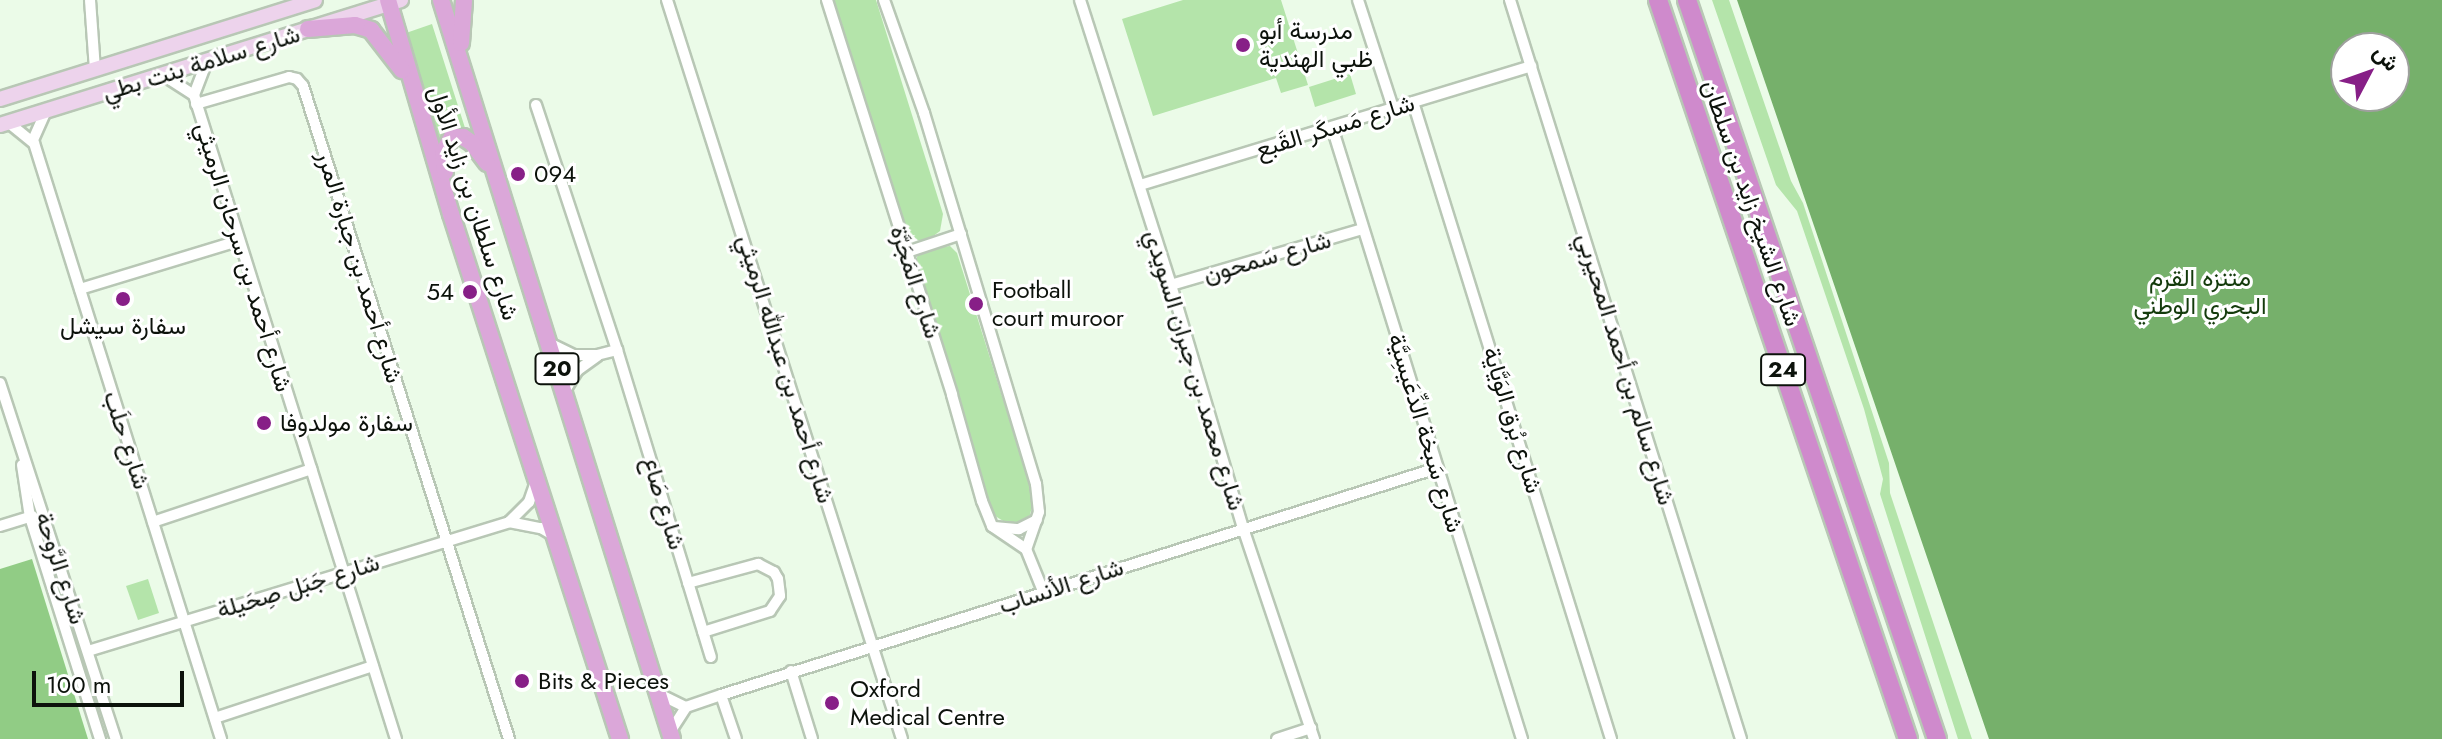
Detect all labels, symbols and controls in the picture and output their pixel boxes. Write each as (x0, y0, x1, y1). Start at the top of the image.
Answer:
place label: مدرسة أبو ظبي الهندية (1259, 17, 1373, 73)
street label: شارع سلامة بنت بطي (99, 19, 303, 107)
north arrow (2330, 32, 2410, 112)
marker: مدرسة أبو ظبي الهندية (1234, 36, 1252, 54)
text: ش (2366, 37, 2407, 78)
street label: شارع الشيخ زايد بن سلطان (1696, 76, 1808, 330)
street label: شارع سلطان بن زايد الأول (423, 82, 525, 324)
street label: شارع مَسكَر القَبع (1252, 88, 1418, 164)
street label: شارع أحمد بن سرحان الرميثي (189, 119, 299, 395)
street label: شارع أحمد بن جبارة المرر (311, 147, 409, 387)
place label: 094 (534, 160, 576, 188)
marker: 094 (509, 165, 527, 183)
street label: شارع المَجَرَّة (884, 222, 948, 342)
street label: شارع سَمحون (1200, 225, 1334, 289)
street label: شارع محمد بن جبران السويدي (1139, 226, 1251, 514)
street label: شارع سالم بن أحمد المحيربي (1571, 230, 1681, 508)
street label: شارع أحمد بن عبدالله الرميثي (731, 231, 841, 507)
park label: متنزه القرم البحري الوطني (2133, 264, 2267, 320)
place label: Football court muroor (992, 276, 1124, 332)
place label: 54 (426, 278, 454, 306)
marker: 54 (461, 283, 479, 301)
marker: سفارة سيشل (114, 290, 132, 308)
marker: Football court muroor (967, 295, 985, 313)
place label: سفارة سيشل (60, 312, 186, 340)
street label: شارع سَبخة الدِّعَيسِيَّة (1382, 330, 1470, 536)
street label: شارع بُرق الوَيَّاية (1477, 343, 1549, 497)
road number: 20 (533, 351, 581, 387)
road number: 24 (1759, 352, 1807, 388)
street label: شارع حلَب (98, 387, 156, 493)
place label: سفارة مولدوفا (280, 409, 413, 437)
marker: سفارة مولدوفا (255, 414, 273, 432)
street label: شارع صَاع (636, 453, 692, 553)
street label: شارع الرَّوحة (29, 508, 93, 628)
street label: شارع جَبَل صِحَيلة (213, 548, 383, 624)
street label: شارع الأنساب (995, 552, 1127, 620)
scale bar (36, 655, 188, 705)
text: 100 m (46, 667, 112, 702)
place label: Bits & Pieces (538, 667, 669, 695)
marker: Bits & Pieces (513, 672, 531, 690)
place label: Oxford Medical Centre (850, 675, 1005, 731)
marker: Oxford Medical Centre (821, 692, 843, 714)

